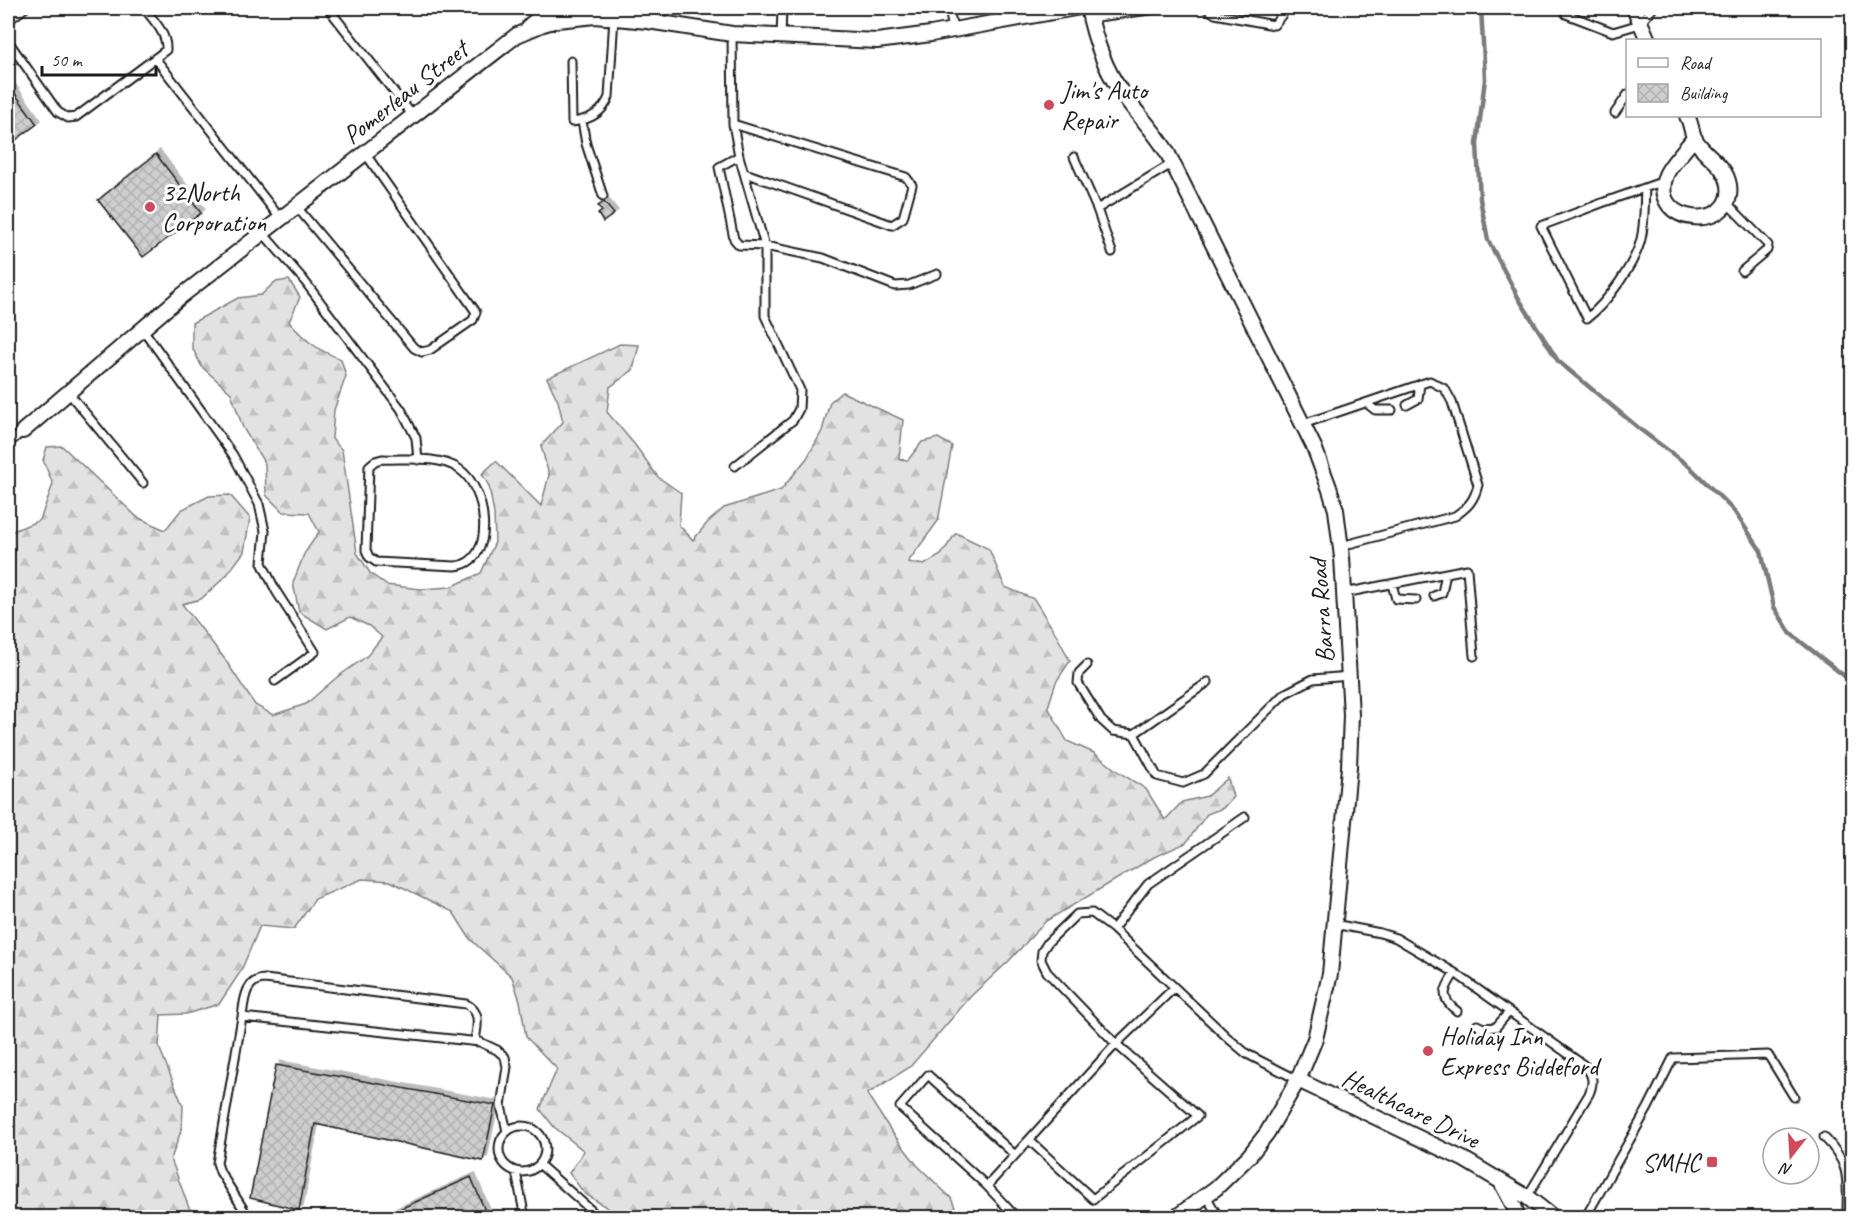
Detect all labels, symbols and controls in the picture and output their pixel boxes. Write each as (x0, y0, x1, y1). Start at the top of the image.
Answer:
street label: Pomerleau Street (336, 31, 477, 151)
scale bar (42, 39, 156, 77)
legend (1626, 39, 1821, 117)
text: 50 m (51, 49, 84, 71)
text: Road (1680, 52, 1713, 74)
place label: Jim's Auto Repair (1059, 74, 1150, 137)
text: Building (1680, 82, 1729, 104)
marker: Jim's Auto Repair (1042, 98, 1056, 112)
place label: 32North Corporation (162, 176, 267, 239)
marker: 32North Corporation (143, 200, 157, 214)
street label: Barra Road (1301, 554, 1342, 664)
place label: Holiday Inn Express Biddeford (1440, 1020, 1602, 1083)
marker: Holiday Inn Express Biddeford (1421, 1044, 1435, 1058)
street label: Healthcare Drive (1337, 1061, 1486, 1157)
north arrow (1761, 1126, 1821, 1186)
place label: SMHC (1642, 1146, 1703, 1179)
marker: SMHC (1705, 1155, 1719, 1169)
text: N (1776, 1157, 1795, 1180)

